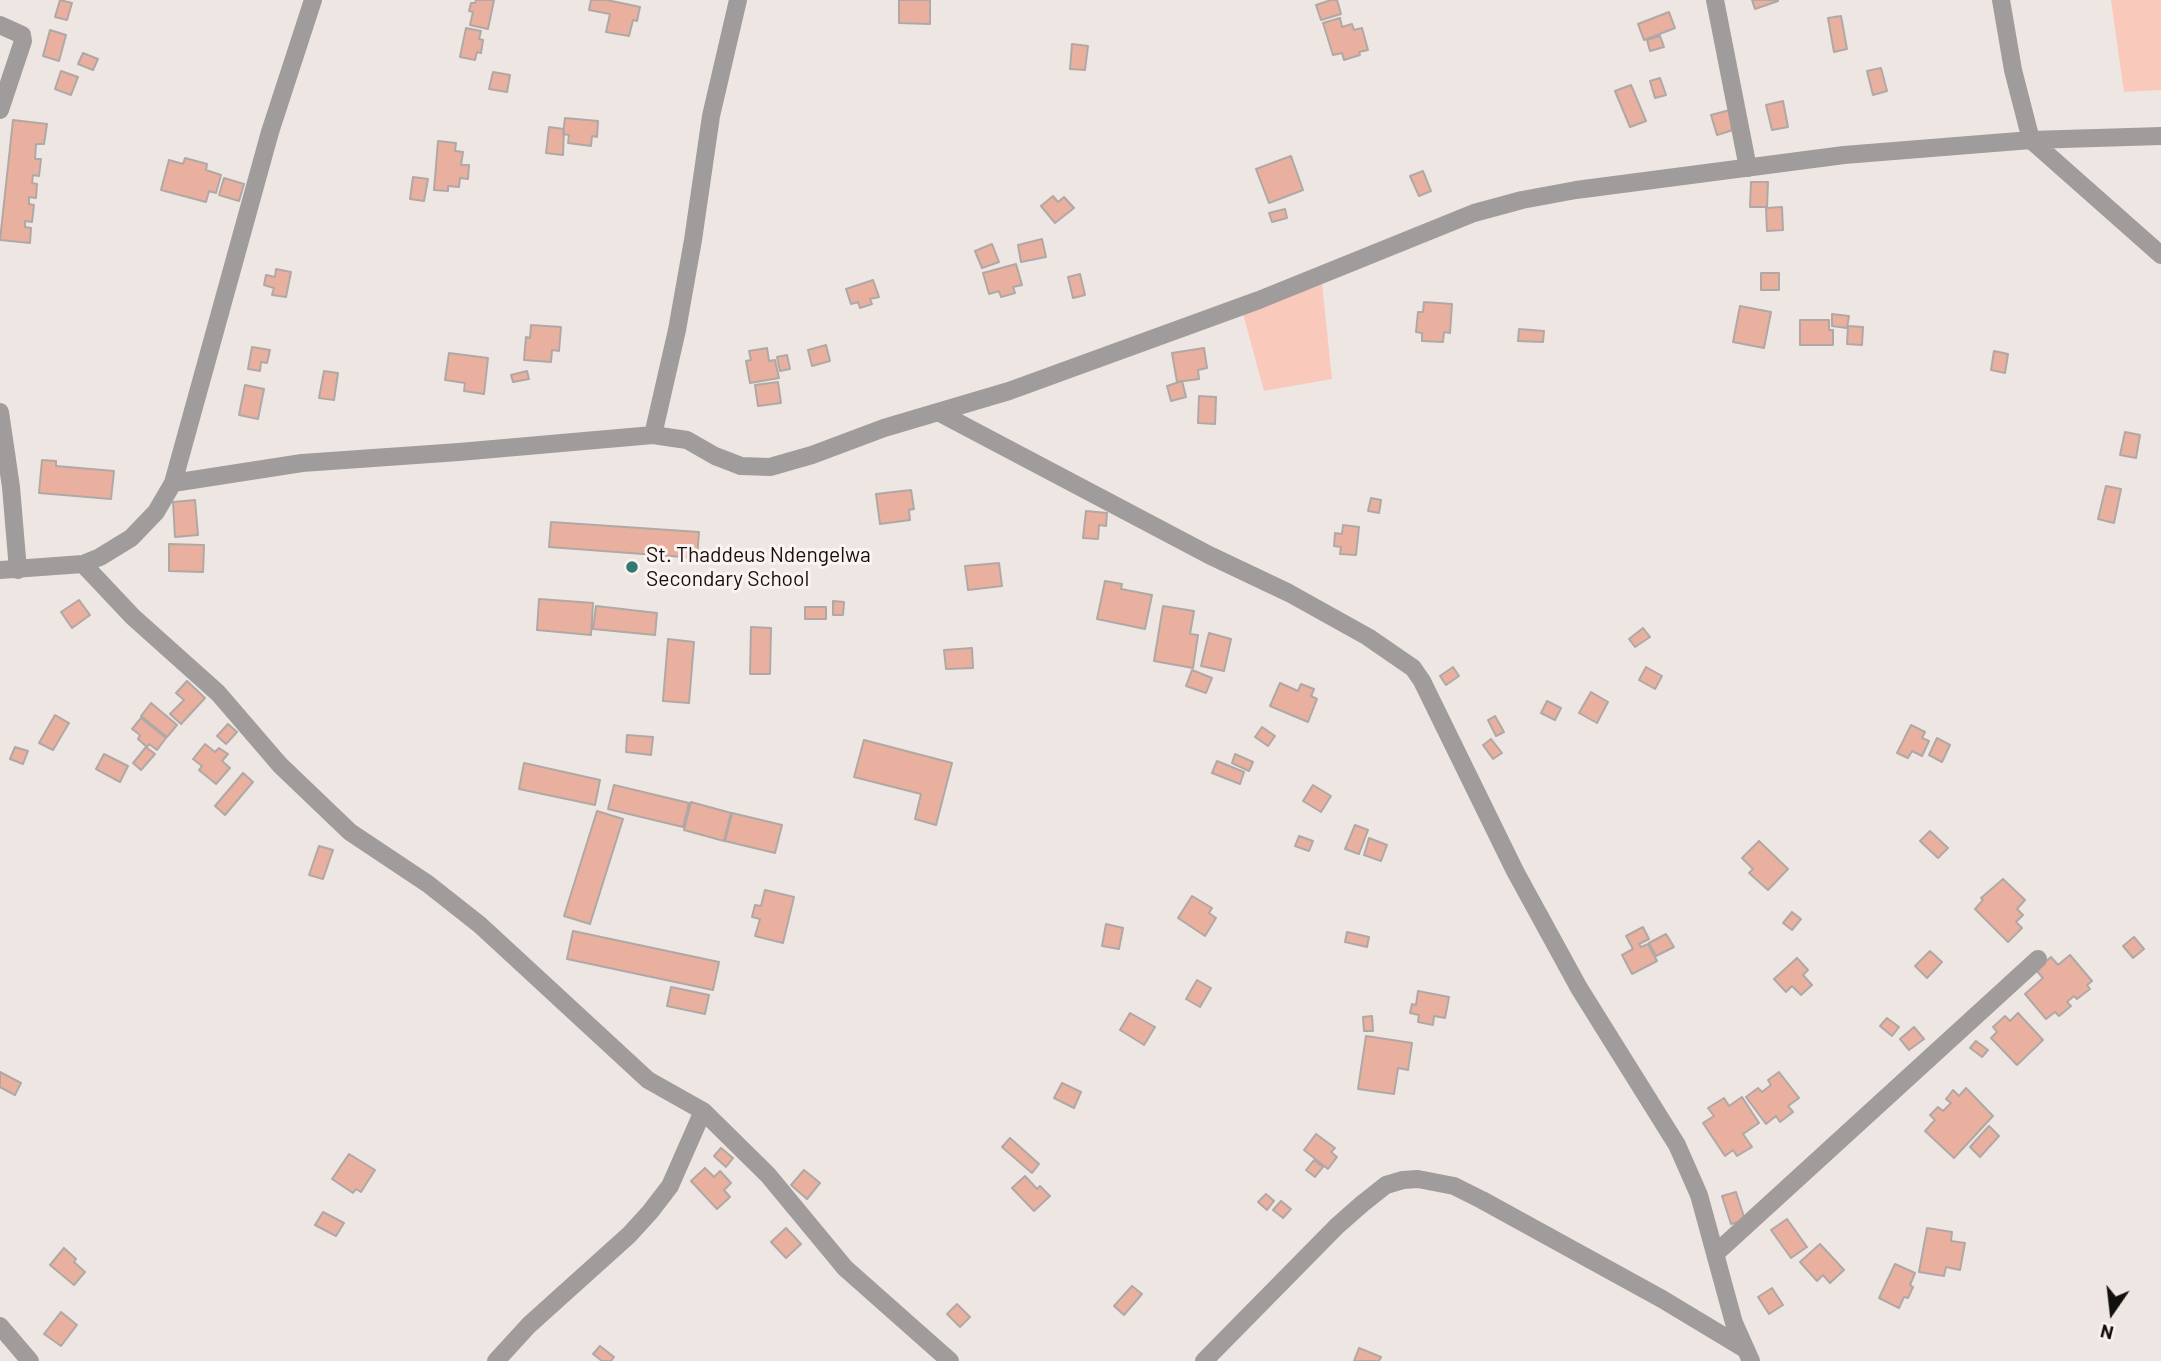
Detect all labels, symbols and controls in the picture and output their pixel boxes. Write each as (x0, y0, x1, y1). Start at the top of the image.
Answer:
place label: St. Thaddeus Ndengelwa Secondary School (646, 542, 871, 592)
marker: St. Thaddeus Ndengelwa Secondary School (624, 559, 640, 575)
north arrow (2077, 1277, 2147, 1347)
text: N (2098, 1320, 2116, 1346)

